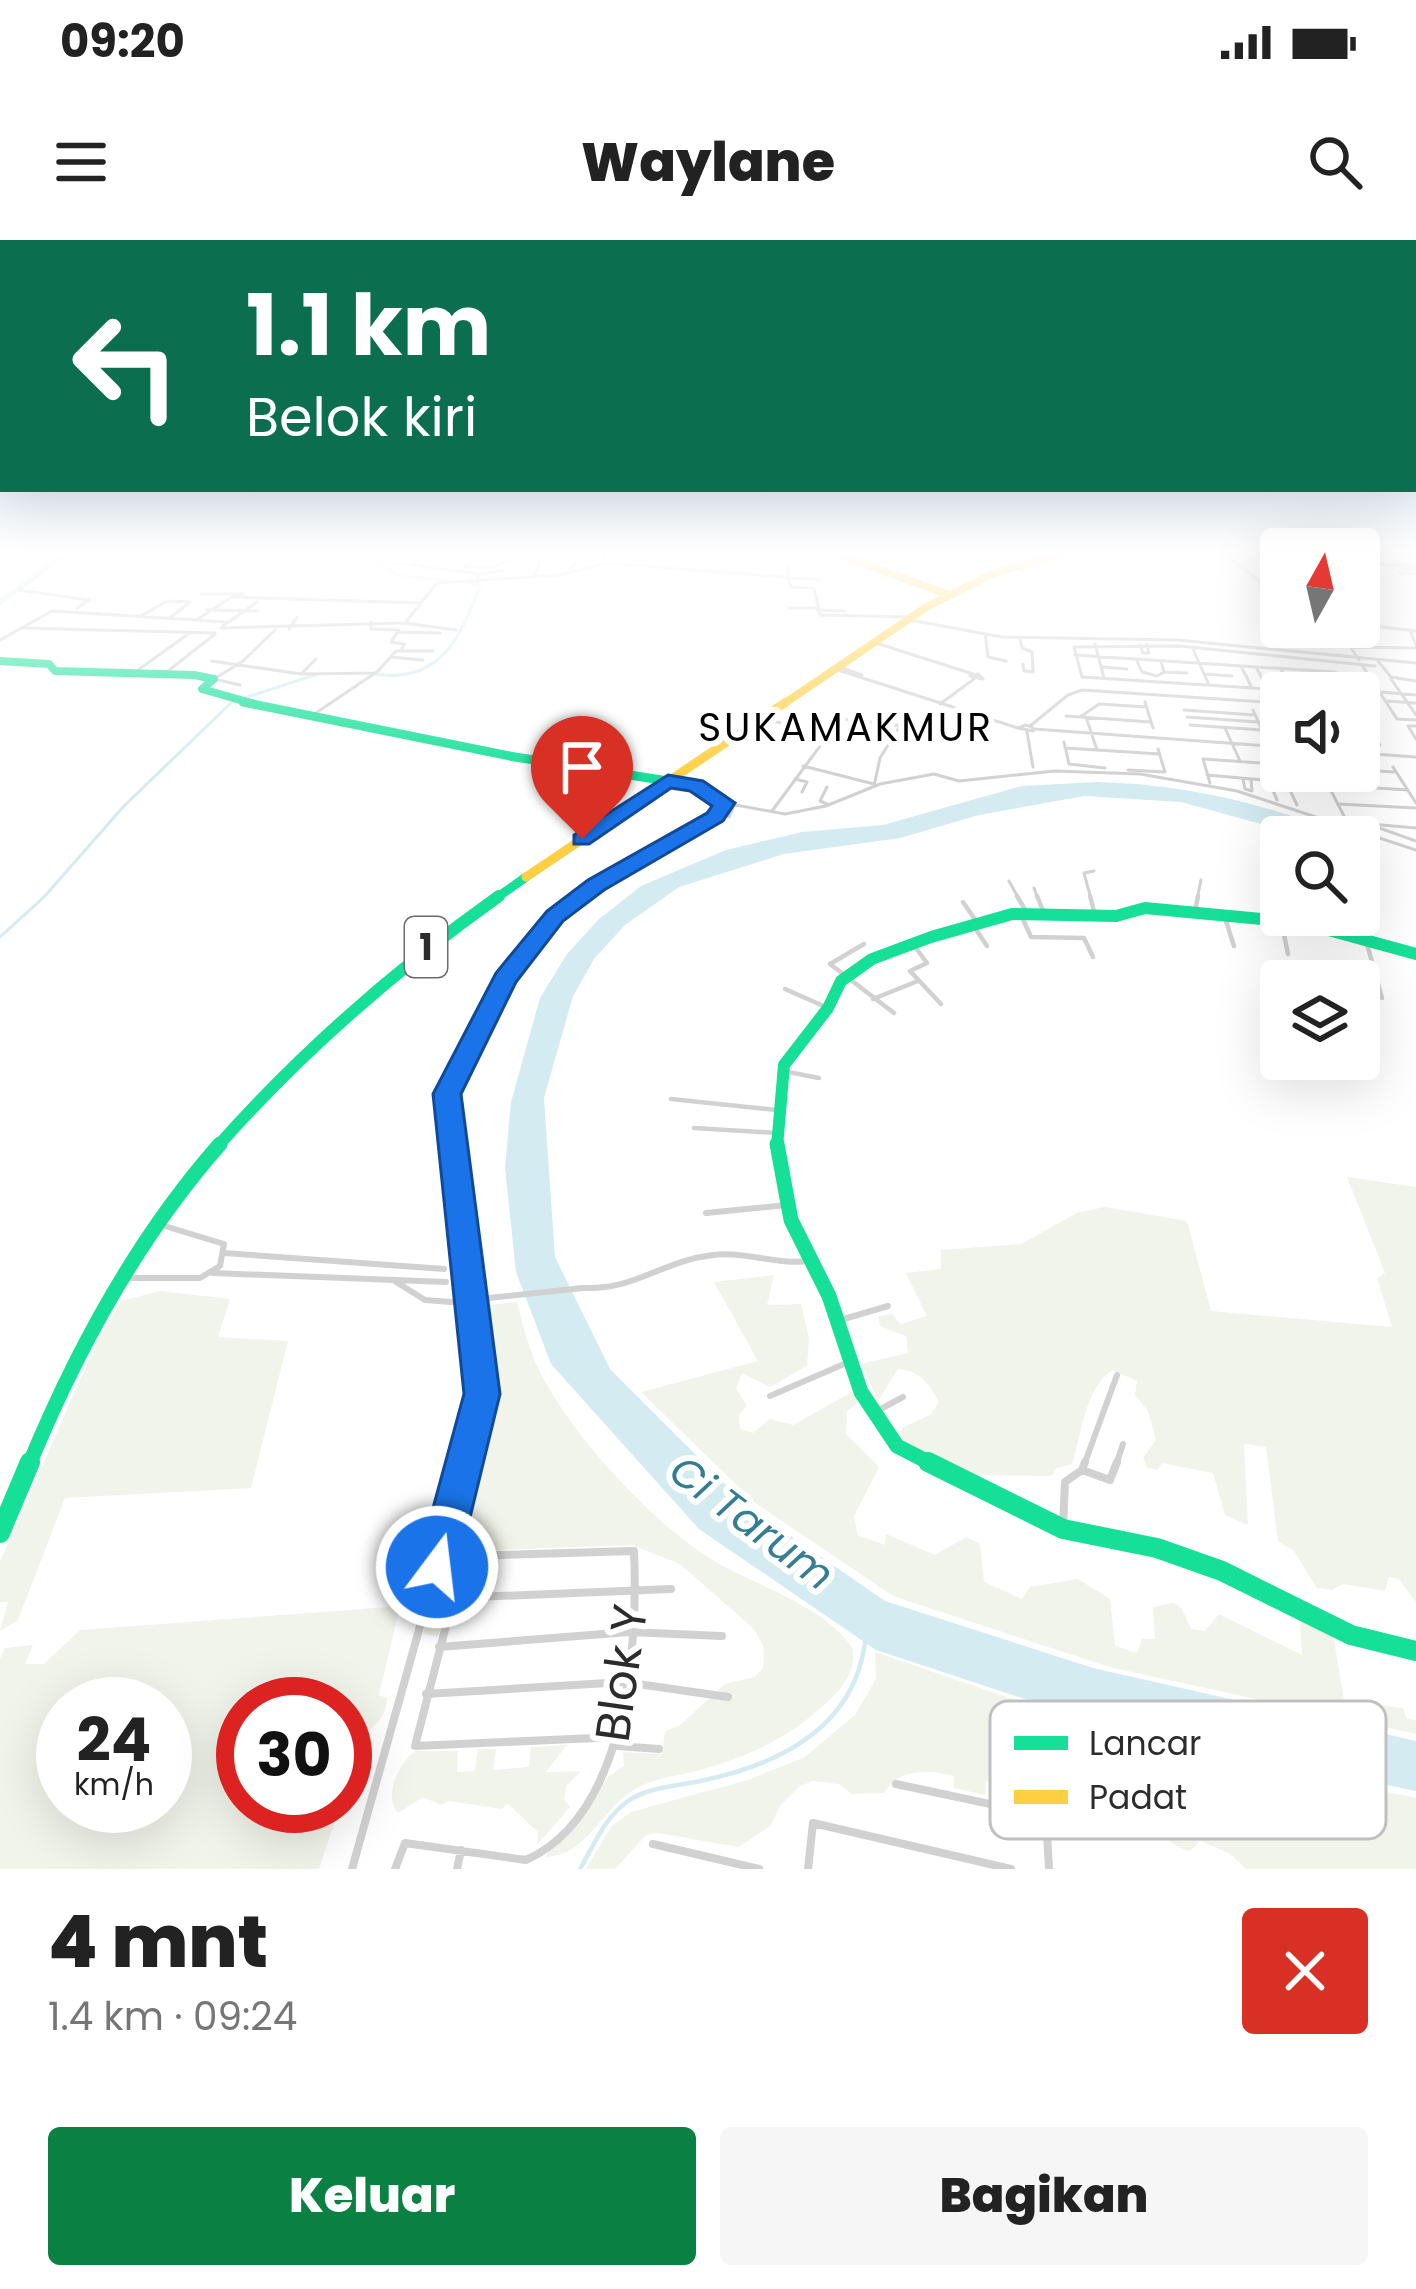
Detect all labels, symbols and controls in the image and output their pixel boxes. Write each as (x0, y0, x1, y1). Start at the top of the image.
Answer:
text: 09:20 (60, 10, 185, 73)
text: Waylane (581, 124, 835, 200)
icon: menu (48, 129, 114, 195)
icon: search (1302, 129, 1368, 195)
text: 1.1 km (246, 267, 492, 384)
icon: left (48, 288, 204, 444)
text: Belok kiri (246, 379, 477, 455)
north arrow (1260, 528, 1380, 648)
map controls (1260, 528, 1380, 1080)
button: sound (1260, 672, 1380, 792)
district label: SUKAMAKMUR (698, 700, 994, 755)
pin (531, 716, 633, 839)
icon: arrive (549, 734, 615, 800)
button: search (1260, 816, 1380, 936)
road number: 1 (405, 917, 447, 977)
button: layers (1260, 960, 1380, 1080)
water label: Ci Tarum (657, 1441, 846, 1604)
position arrow (374, 1504, 500, 1630)
street label: Blok Y (579, 1600, 664, 1746)
speed limit sign: 30 (216, 1677, 372, 1833)
text: 24 (77, 1698, 151, 1782)
legend (990, 1701, 1386, 1839)
text: Lancar (1089, 1720, 1201, 1767)
text: km/h (74, 1763, 154, 1806)
text: Padat (1089, 1774, 1187, 1821)
text: 4 mnt (48, 1891, 268, 1992)
button: close (1242, 1908, 1368, 2034)
text: 1.4 km · 09:24 (48, 1989, 297, 2044)
button: Keluar (48, 2127, 696, 2265)
button: Bagikan (720, 2127, 1368, 2265)

